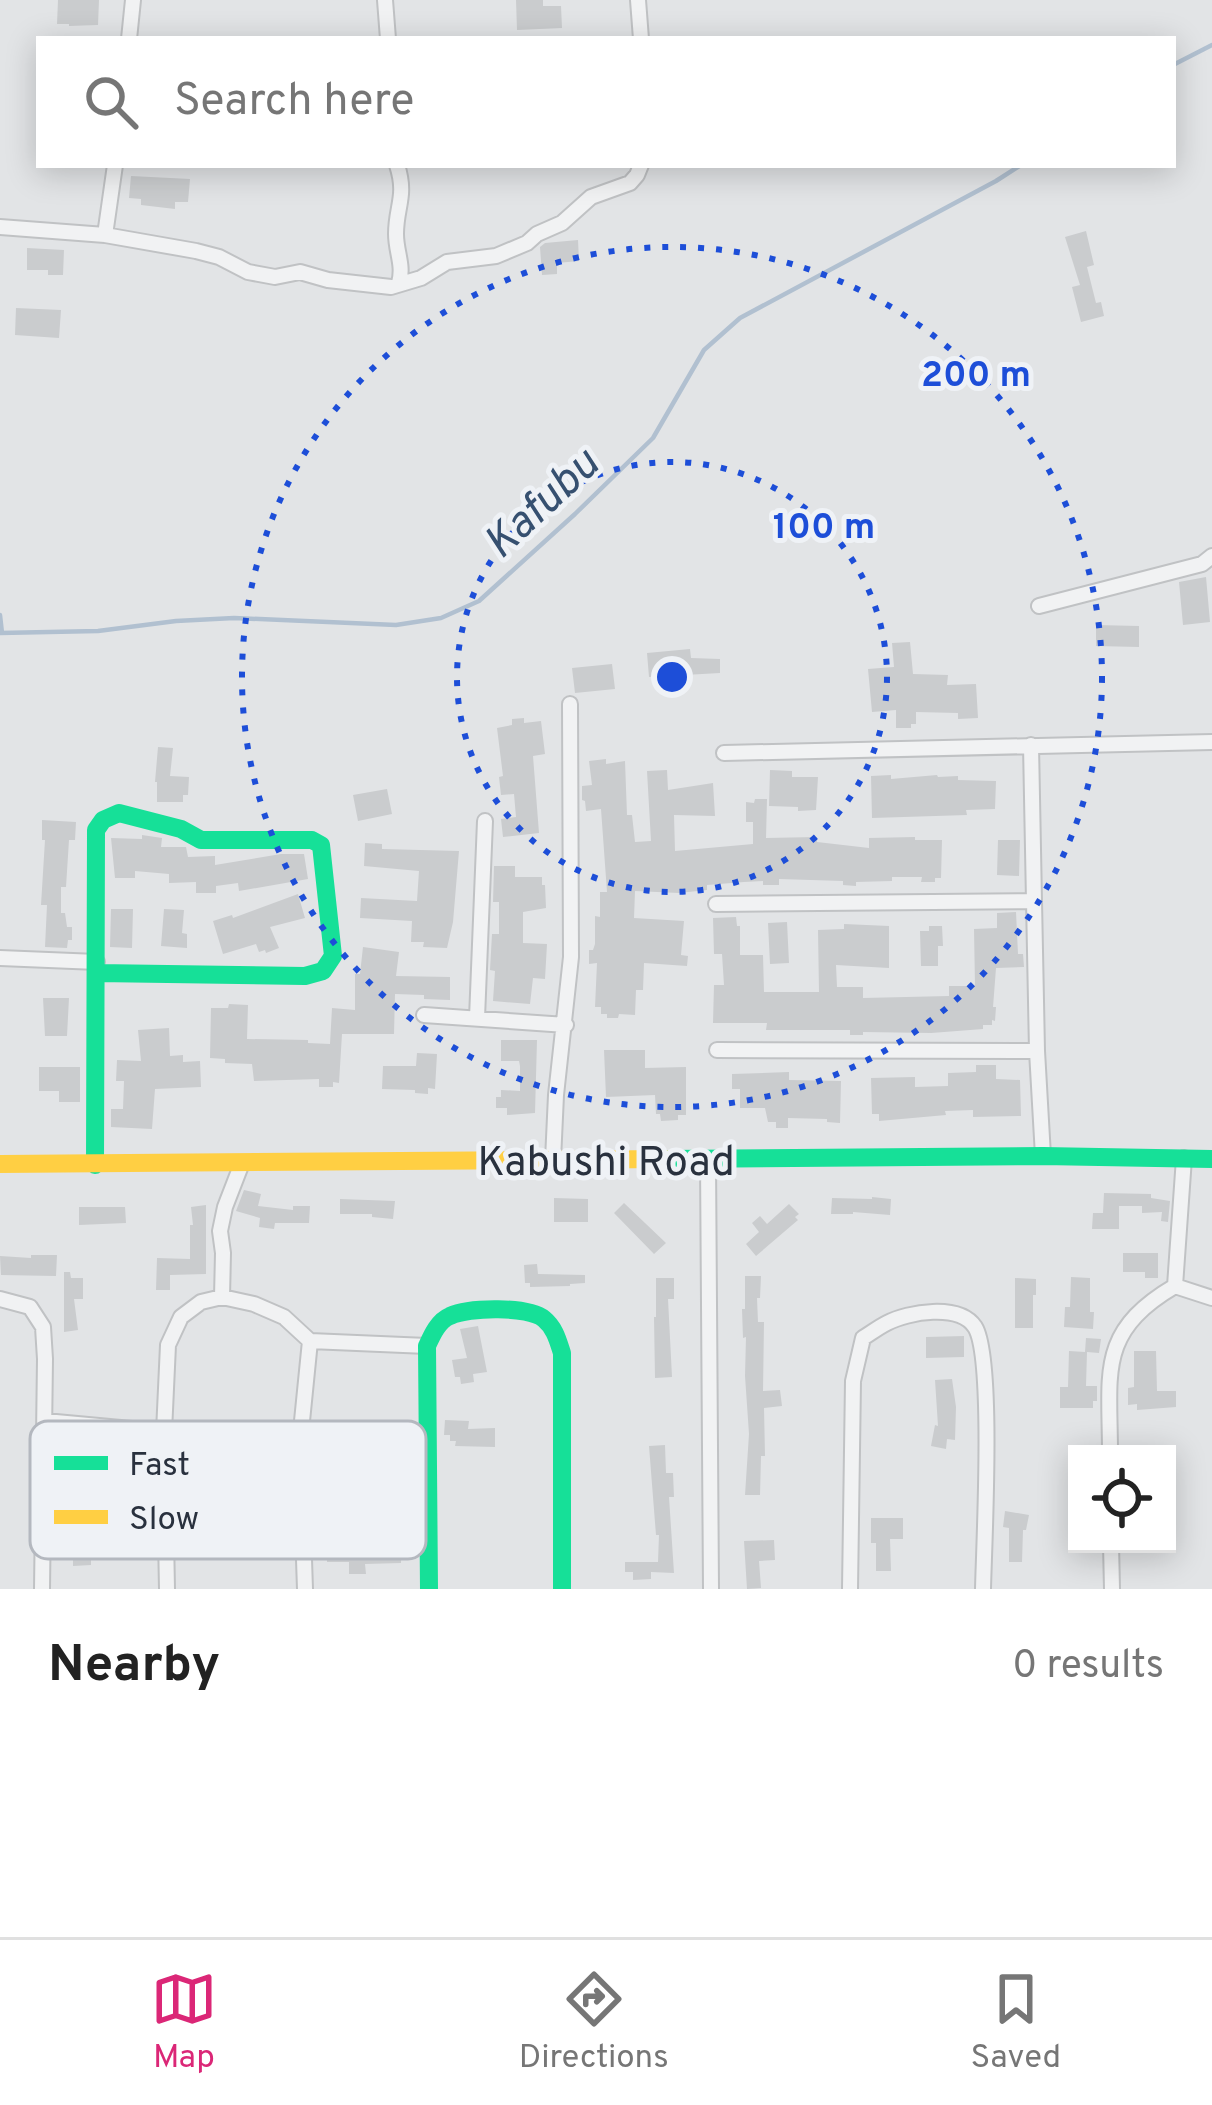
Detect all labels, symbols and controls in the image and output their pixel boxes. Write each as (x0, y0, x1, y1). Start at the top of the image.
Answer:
search box (36, 36, 1176, 168)
icon: search (78, 69, 144, 135)
text: Search here (174, 74, 414, 131)
text: 200 m (921, 354, 1031, 400)
water label: Kafubu (473, 437, 613, 573)
text: 100 m (773, 506, 875, 552)
centre of rings (651, 656, 693, 698)
street label: Kabushi Road (477, 1138, 735, 1191)
legend (30, 1421, 426, 1559)
map controls (1068, 1445, 1176, 1553)
button: locate (1068, 1445, 1176, 1553)
text: Fast (129, 1446, 190, 1488)
text: Slow (129, 1500, 199, 1542)
text: Nearby (48, 1635, 220, 1700)
text: 0 results (1012, 1643, 1164, 1692)
tab: Map (151, 1966, 217, 2080)
tab: Directions (519, 1966, 669, 2080)
tab: Saved (970, 1966, 1061, 2080)

